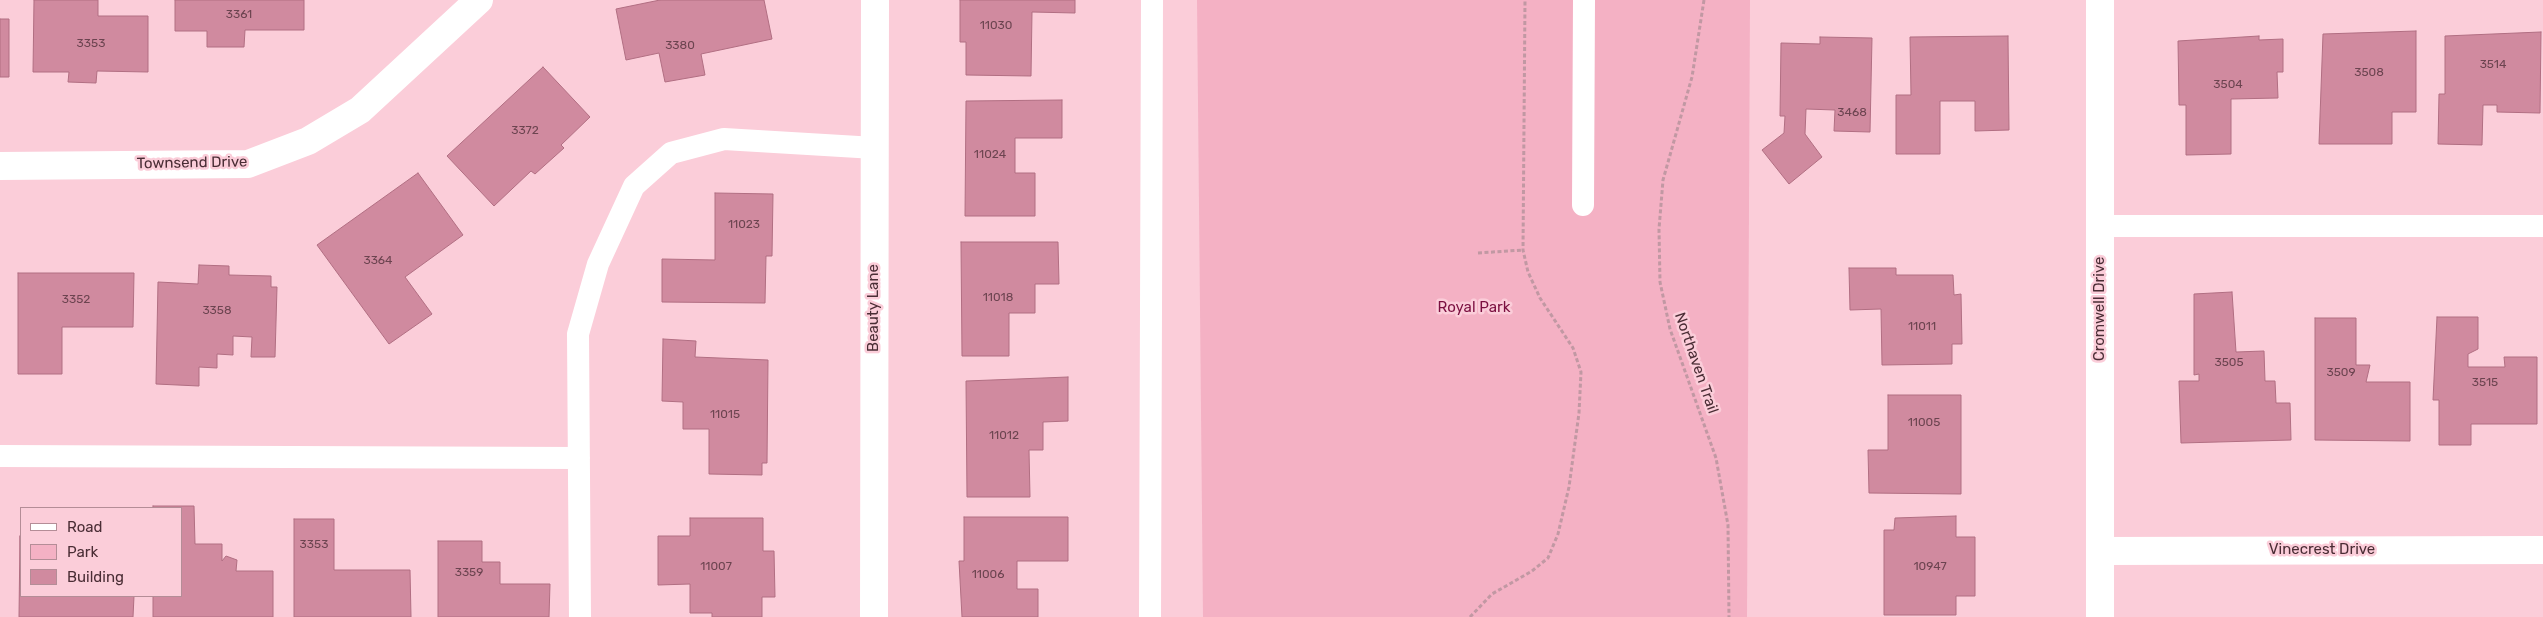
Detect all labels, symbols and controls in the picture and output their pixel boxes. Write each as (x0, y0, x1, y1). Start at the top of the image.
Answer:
house number: 3361 (226, 8, 252, 22)
house number: 11030 (980, 19, 1012, 33)
house number: 3353 (77, 37, 105, 51)
house number: 3380 (665, 39, 695, 53)
house number: 3514 (2480, 58, 2506, 72)
house number: 3508 (2354, 66, 2384, 80)
house number: 3504 (2213, 78, 2243, 92)
house number: 3468 (1837, 106, 1867, 120)
house number: 3372 (511, 124, 539, 138)
house number: 11024 (974, 148, 1006, 162)
street label: Townsend Drive (137, 153, 247, 173)
house number: 11023 (728, 218, 760, 232)
house number: 3364 (363, 254, 393, 268)
street label: Cromwell Drive (2091, 257, 2109, 361)
street label: Beauty Lane (865, 264, 883, 352)
house number: 11018 (983, 291, 1013, 305)
house number: 3352 (62, 293, 90, 307)
park label: Royal Park (1438, 299, 1510, 317)
house number: 3358 (202, 304, 232, 318)
street label: Northaven Trail (1670, 310, 1722, 416)
house number: 11011 (1908, 320, 1936, 334)
house number: 3505 (2214, 356, 2244, 370)
house number: 3509 (2326, 366, 2356, 380)
house number: 3515 (2472, 376, 2498, 390)
house number: 11015 (710, 408, 740, 422)
house number: 11005 (1908, 416, 1940, 430)
house number: 11012 (989, 429, 1019, 443)
legend (20, 507, 182, 597)
text: Road (67, 518, 103, 536)
house number: 3353 (300, 538, 328, 552)
street label: Vinecrest Drive (2269, 541, 2375, 559)
text: Park (67, 543, 98, 561)
house number: 11007 (700, 560, 732, 574)
house number: 10947 (1913, 560, 1947, 574)
house number: 3359 (455, 566, 483, 580)
text: Building (67, 568, 124, 586)
house number: 11006 (972, 568, 1004, 582)

